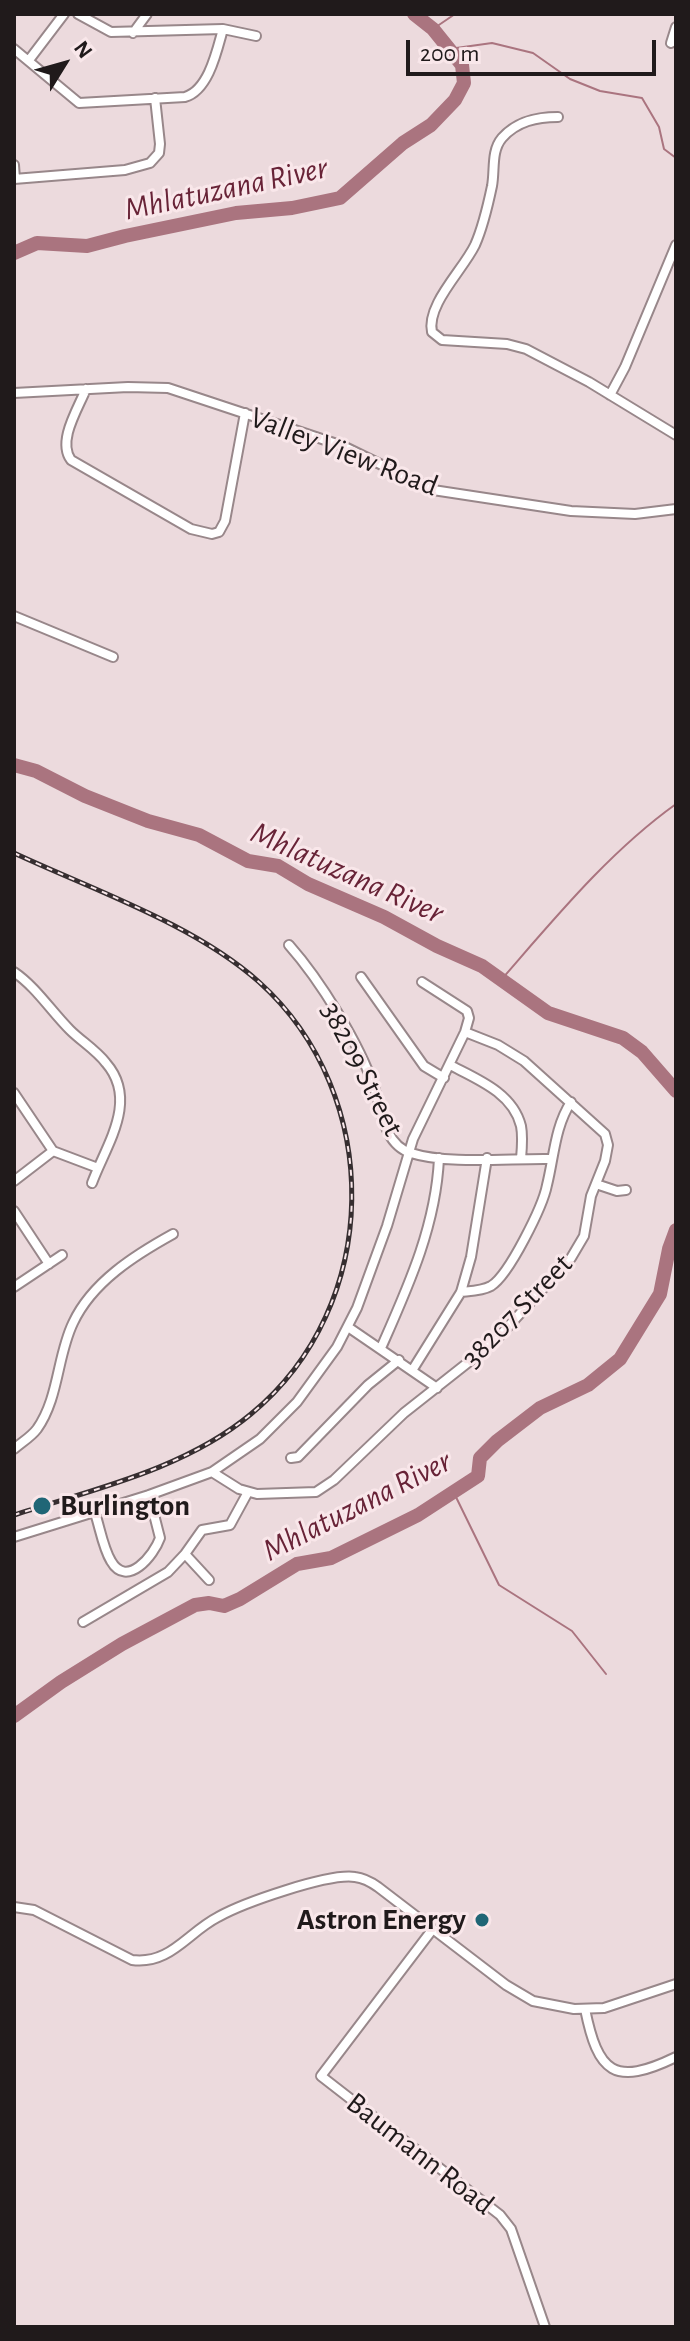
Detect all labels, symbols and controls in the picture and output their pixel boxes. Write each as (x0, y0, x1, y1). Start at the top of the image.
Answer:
north arrow (24, 24, 104, 104)
scale bar (410, 24, 660, 74)
text: N (70, 37, 97, 62)
text: 200 m (420, 42, 479, 66)
water label: Mhlatuzana River (121, 149, 331, 229)
street label: Valley View Road (245, 400, 443, 504)
water label: Mhlatuzana River (245, 813, 449, 933)
street label: 38209 Street (313, 996, 411, 1142)
street label: 38207 Street (454, 1247, 580, 1375)
water label: Mhlatuzana River (256, 1442, 458, 1570)
place label: Burlington (60, 1488, 190, 1524)
marker: Burlington (31, 1495, 53, 1517)
place label: Astron Energy (297, 1902, 466, 1938)
marker: Astron Energy (473, 1911, 491, 1929)
street label: Baumann Road (339, 2085, 501, 2223)

